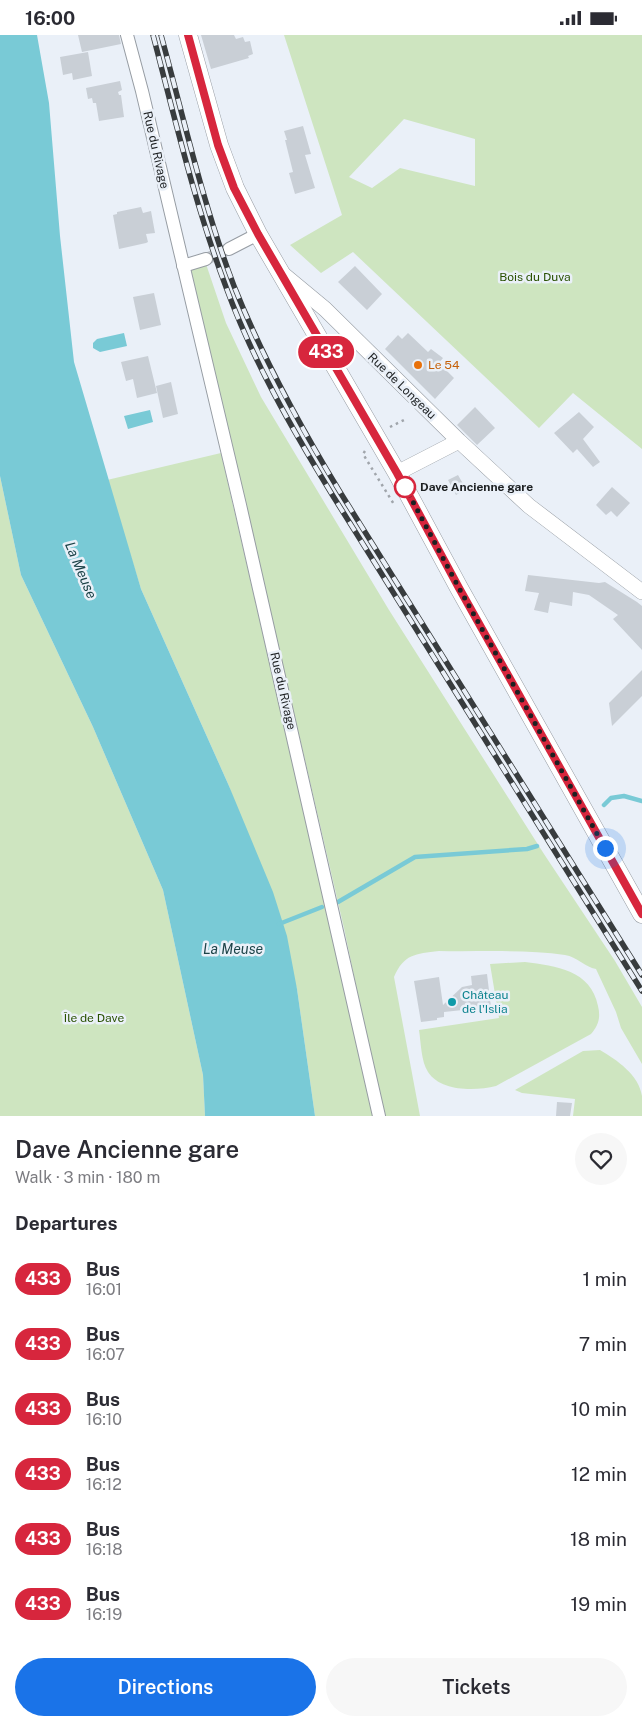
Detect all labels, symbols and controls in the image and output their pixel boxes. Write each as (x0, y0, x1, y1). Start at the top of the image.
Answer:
text: 16:00 (25, 7, 75, 29)
street label: Rue du Rivage (140, 110, 172, 190)
park label: Bois du Duva (499, 270, 571, 284)
line badge: 433 (297, 336, 355, 368)
text: 433 (308, 341, 344, 362)
street label: Rue de Longeau (365, 350, 439, 422)
place label: Le 54 (428, 358, 460, 372)
marker: Le 54 (412, 359, 424, 371)
marker: Dave Ancienne gare (394, 476, 416, 498)
place label: Dave Ancienne gare (420, 480, 533, 494)
water label: La Meuse (62, 539, 100, 601)
street label: Rue du Rivage (267, 651, 299, 731)
your location (593, 836, 618, 861)
water label: La Meuse (203, 941, 263, 957)
place label: Château de l'Islia (462, 988, 508, 1016)
marker: Château de l'Islia (446, 996, 458, 1008)
park label: Île de Dave (63, 1011, 124, 1025)
button: heart (575, 1133, 627, 1185)
text: Dave Ancienne gare (15, 1135, 239, 1163)
text: Walk · 3 min · 180 m (15, 1168, 160, 1187)
text: Departures (15, 1212, 118, 1234)
text: Bus (86, 1258, 120, 1280)
text: 433 (25, 1268, 61, 1289)
text: 1 min (582, 1268, 627, 1290)
text: 16:01 (86, 1280, 122, 1299)
text: Bus (86, 1323, 120, 1345)
text: 433 (25, 1333, 61, 1354)
text: 7 min (579, 1333, 627, 1355)
text: 16:07 (86, 1345, 125, 1364)
text: Bus (86, 1388, 120, 1410)
text: 433 (25, 1398, 61, 1419)
text: 10 min (571, 1398, 627, 1420)
text: 16:10 (86, 1410, 122, 1429)
text: Bus (86, 1453, 120, 1475)
text: 433 (25, 1463, 61, 1484)
text: 12 min (571, 1463, 627, 1485)
text: 16:12 (86, 1475, 122, 1494)
text: Bus (86, 1518, 120, 1540)
text: 433 (25, 1528, 61, 1549)
text: 18 min (570, 1528, 627, 1550)
text: 16:18 (86, 1540, 123, 1559)
text: Bus (86, 1583, 120, 1605)
text: 433 (25, 1593, 61, 1614)
text: 19 min (571, 1593, 627, 1615)
text: 16:19 (86, 1605, 122, 1624)
button: Directions (15, 1658, 316, 1716)
button: Tickets (326, 1658, 627, 1716)

